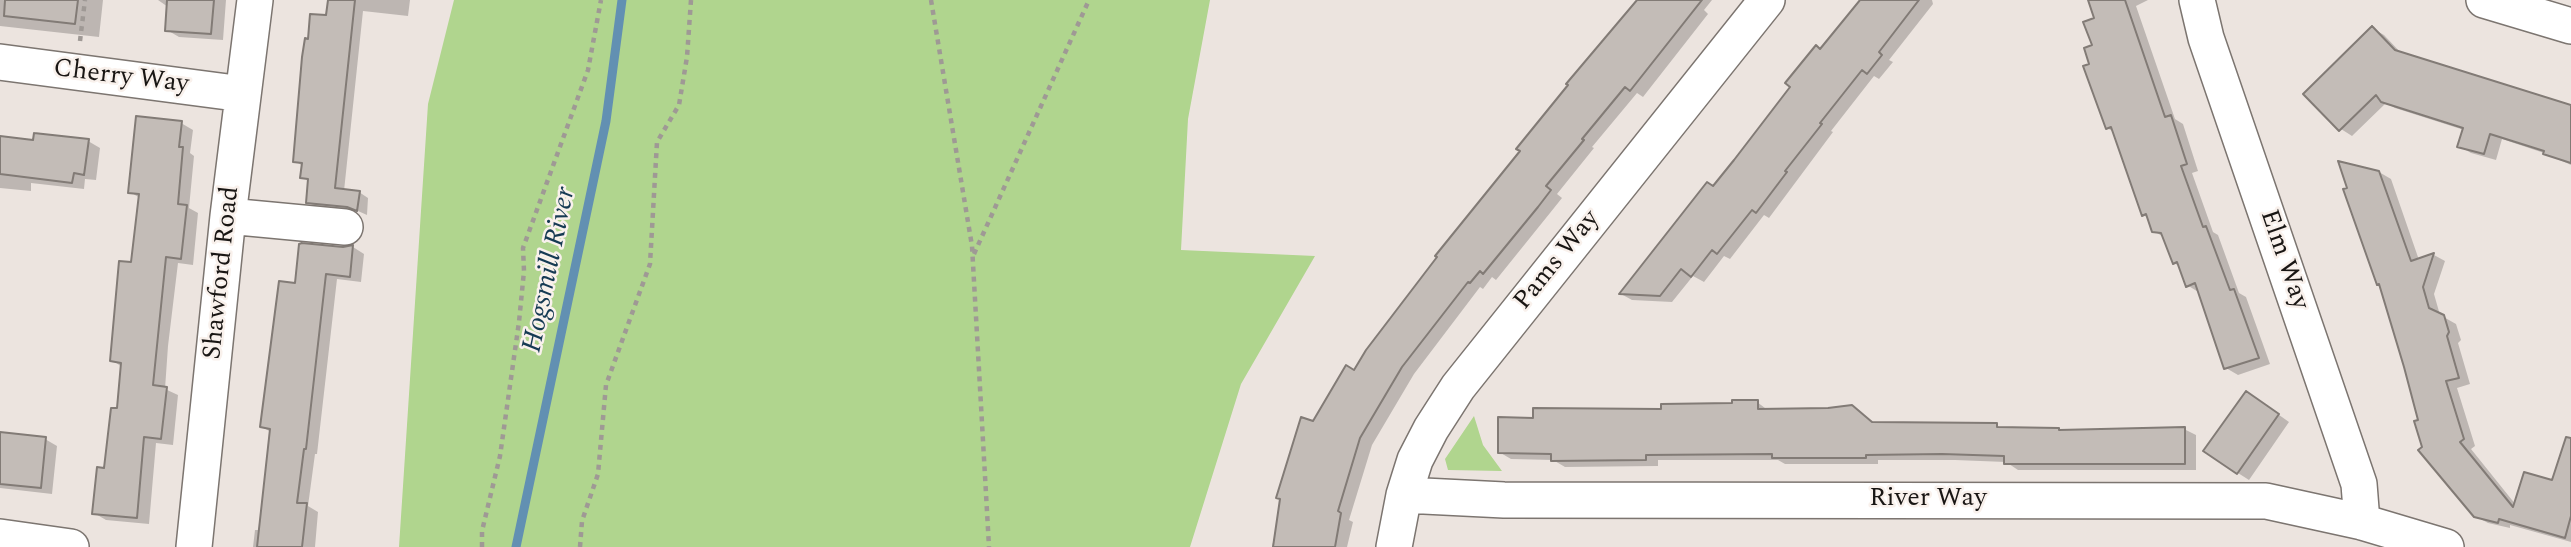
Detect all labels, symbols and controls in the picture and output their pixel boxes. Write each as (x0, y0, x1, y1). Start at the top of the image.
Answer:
street label: Cherry Way (51, 54, 191, 102)
water label: Hogsmill River (517, 184, 585, 356)
street label: Shawford Road (198, 185, 248, 361)
street label: Pams Way (1508, 205, 1608, 317)
street label: Elm Way (2251, 206, 2315, 314)
street label: River Way (1869, 484, 1987, 516)

